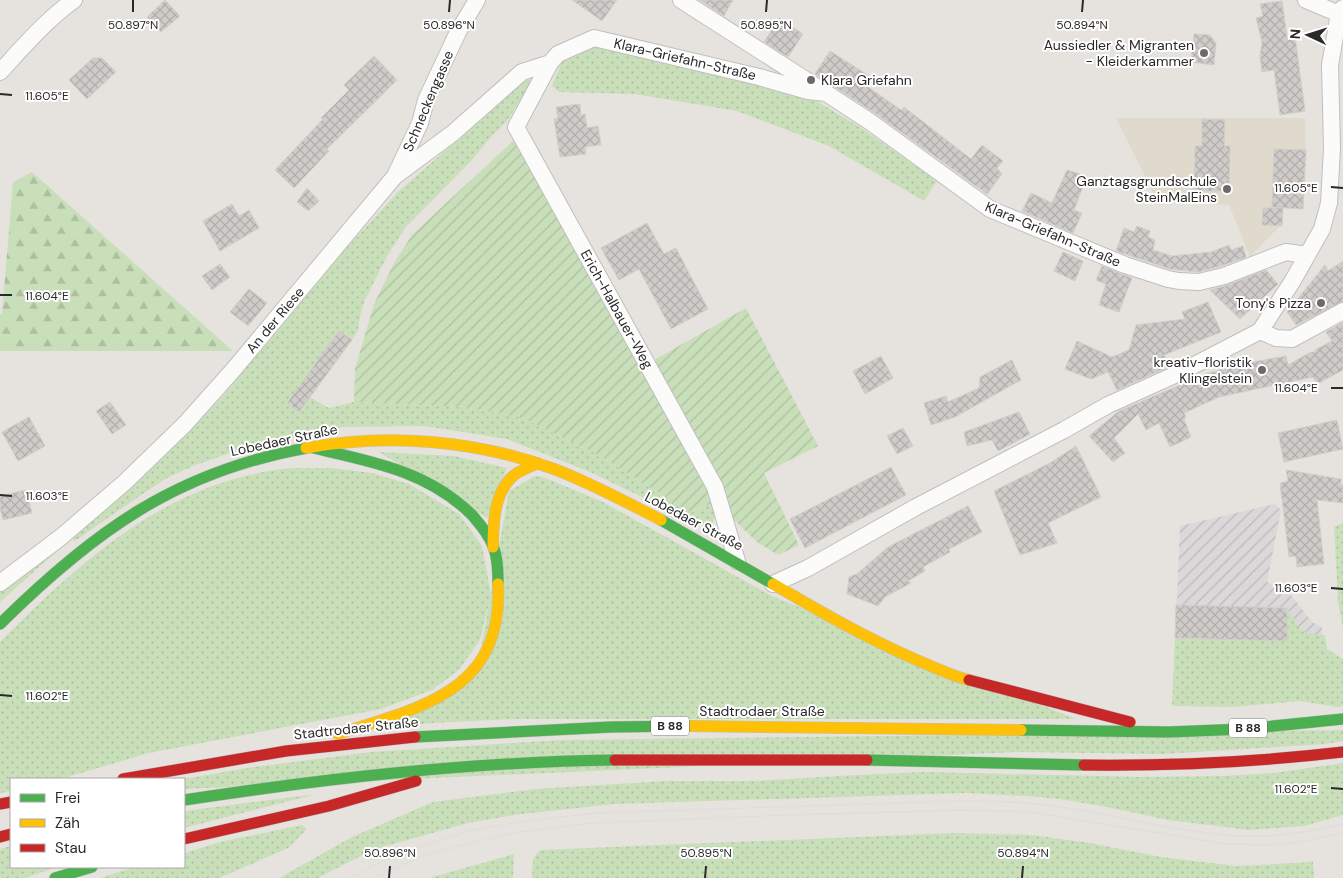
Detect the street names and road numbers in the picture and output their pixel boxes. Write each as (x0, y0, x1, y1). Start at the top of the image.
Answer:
street label: Klara-Griefahn-Straße (612, 34, 758, 84)
street label: Schneckengasse (399, 48, 457, 154)
street label: Klara-Griefahn-Straße (982, 197, 1124, 271)
street label: Erich-Halbauer-Weg (577, 246, 657, 372)
street label: An der Riese (242, 283, 308, 357)
street label: Lobedaer Straße (229, 420, 339, 460)
street label: Lobedaer Straße (642, 488, 746, 555)
street label: Stadtrodaer Straße (699, 702, 825, 720)
street label: Stadtrodaer Straße (293, 712, 419, 744)
road number: B 88 (651, 716, 689, 736)
road number: B 88 (1229, 718, 1267, 738)

